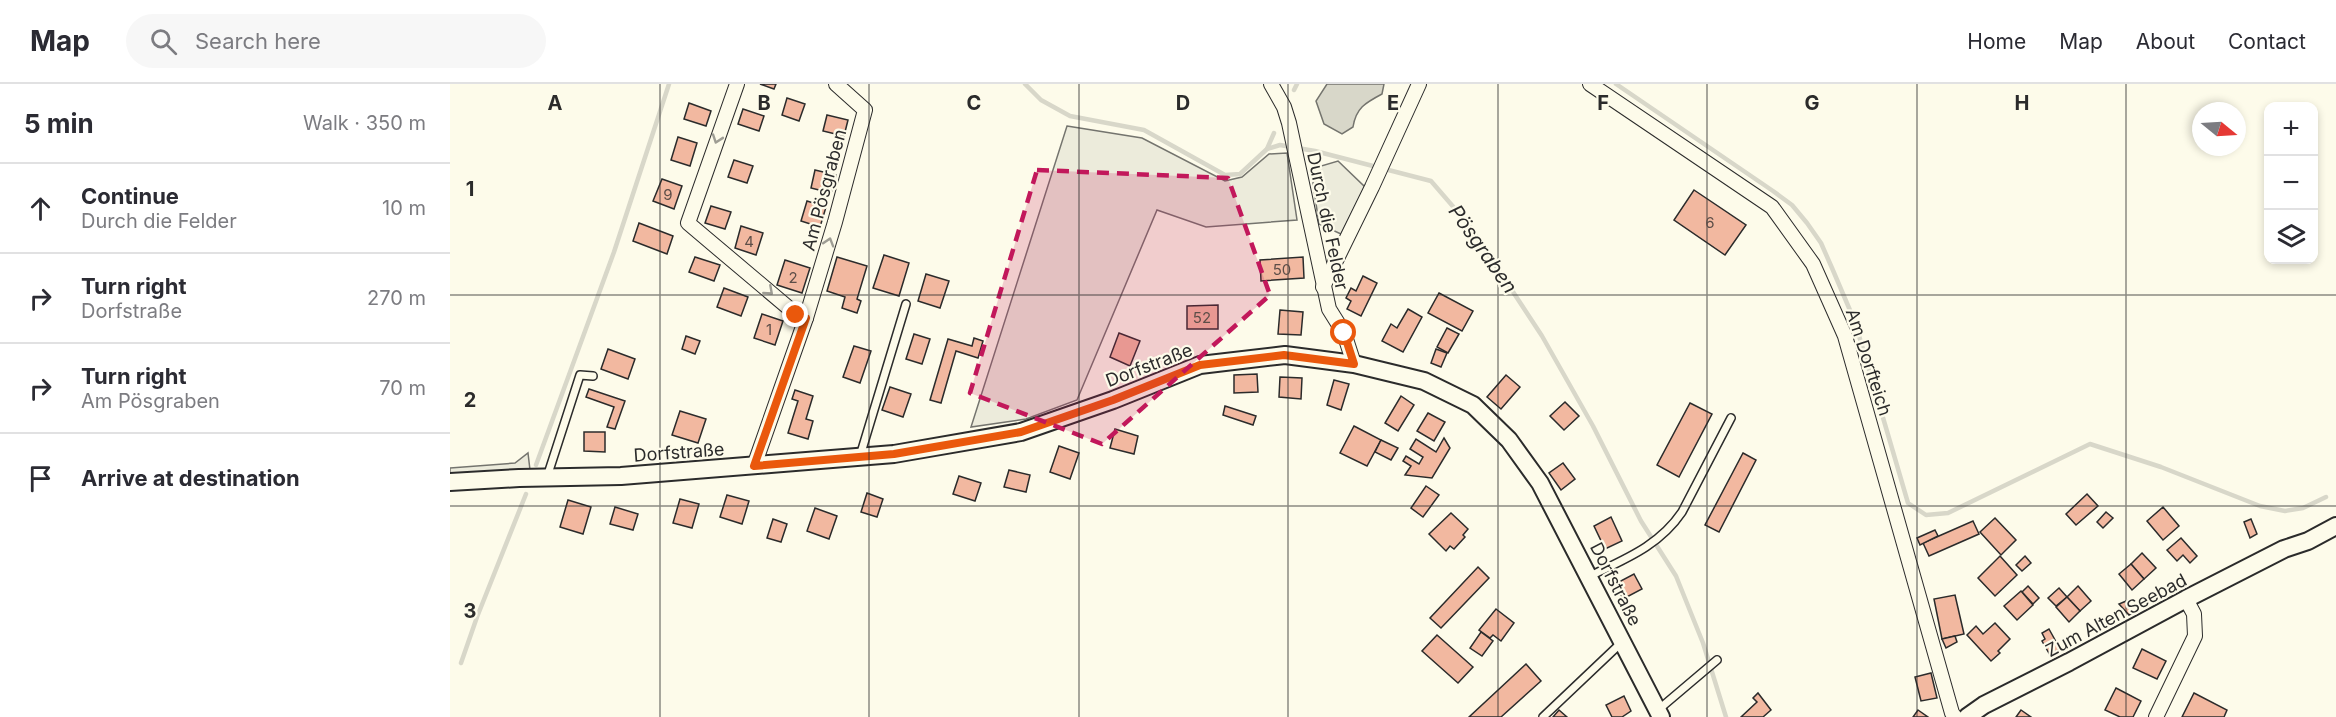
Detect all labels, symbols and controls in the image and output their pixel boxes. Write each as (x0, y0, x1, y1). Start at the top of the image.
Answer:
search box (126, 14, 546, 68)
text: Map (30, 24, 90, 58)
icon: search (147, 25, 180, 58)
text: Search here (195, 28, 321, 54)
text: Home (1967, 29, 2026, 54)
text: Map (2059, 29, 2103, 54)
text: About (2136, 29, 2195, 54)
text: Contact (2228, 29, 2306, 54)
text: A (548, 91, 563, 115)
text: B (757, 91, 771, 115)
text: C (967, 91, 981, 115)
text: D (1176, 91, 1190, 115)
text: E (1387, 91, 1399, 115)
text: F (1597, 91, 1609, 115)
text: G (1804, 91, 1820, 115)
text: H (2015, 91, 2029, 115)
north arrow (2192, 102, 2246, 156)
map controls (2264, 102, 2318, 264)
button: + (2264, 102, 2318, 156)
text: 5 min (24, 108, 94, 139)
text: Walk · 350 m (303, 111, 426, 135)
street label: Am Pösgraben (798, 127, 850, 253)
one-way arrow (712, 133, 725, 144)
street label: Durch die Felder (1303, 150, 1353, 292)
button: − (2264, 156, 2318, 210)
text: 1 (466, 177, 474, 201)
text: Continue (81, 183, 179, 209)
house number: 9 (663, 185, 673, 204)
icon: ahead (24, 192, 57, 225)
text: 10 m (382, 196, 426, 220)
water label: Pösgraben (1444, 200, 1522, 298)
text: Durch die Felder (81, 209, 237, 233)
button: layers (2264, 210, 2318, 264)
house number: 6 (1705, 213, 1715, 232)
house number: 4 (744, 232, 754, 251)
one-way arrow (822, 237, 834, 248)
house number: 50 (1273, 260, 1291, 279)
house number: 2 (788, 268, 798, 287)
text: Turn right (81, 273, 187, 299)
icon: right (24, 282, 57, 315)
one-way arrow (762, 284, 773, 295)
text: 270 m (367, 286, 426, 310)
text: Dorfstraße (81, 299, 182, 323)
route end (782, 301, 808, 327)
street label: Am Dorfteich (1842, 306, 1896, 418)
house number: 52 (1193, 308, 1211, 327)
route start (1330, 319, 1356, 345)
house number: 1 (766, 320, 772, 339)
street label: Dorfstraße (1103, 339, 1195, 391)
text: Turn right (81, 363, 187, 389)
icon: right (24, 372, 57, 405)
text: 70 m (379, 376, 426, 400)
text: 2 (464, 388, 476, 412)
text: Am Pösgraben (81, 389, 220, 413)
street label: Dorfstraße (633, 438, 725, 466)
icon: arrive (24, 462, 57, 495)
text: Arrive at destination (81, 465, 300, 491)
street label: Dorfstraße (1586, 539, 1646, 629)
street label: Zum Alten Seebad (2042, 569, 2190, 661)
text: 3 (464, 599, 476, 623)

